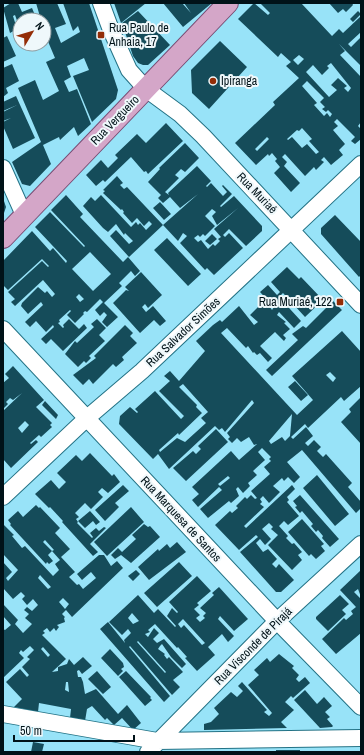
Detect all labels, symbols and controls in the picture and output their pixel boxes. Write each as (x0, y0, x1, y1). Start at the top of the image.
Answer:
north arrow (12, 12, 52, 52)
text: N (32, 19, 47, 33)
place label: Rua Paulo de Anhaia, 17 (108, 20, 169, 50)
marker: Rua Paulo de Anhaia, 17 (96, 30, 106, 40)
place label: Ipiranga (221, 73, 258, 89)
marker: Ipiranga (208, 76, 218, 86)
street label: Rua Vergueiro (87, 92, 143, 148)
street label: Rua Muriaé (233, 169, 281, 217)
street label: Rua Salvador Simões (143, 293, 224, 370)
place label: Rua Muriaé, 122 (259, 294, 332, 310)
marker: Rua Muriaé, 122 (335, 297, 345, 307)
street label: Rua Marquesa de Santos (137, 473, 225, 565)
street label: Rua Visconde de Pirajá (211, 603, 296, 688)
scale bar (14, 717, 134, 743)
text: 50 m (20, 723, 42, 739)

